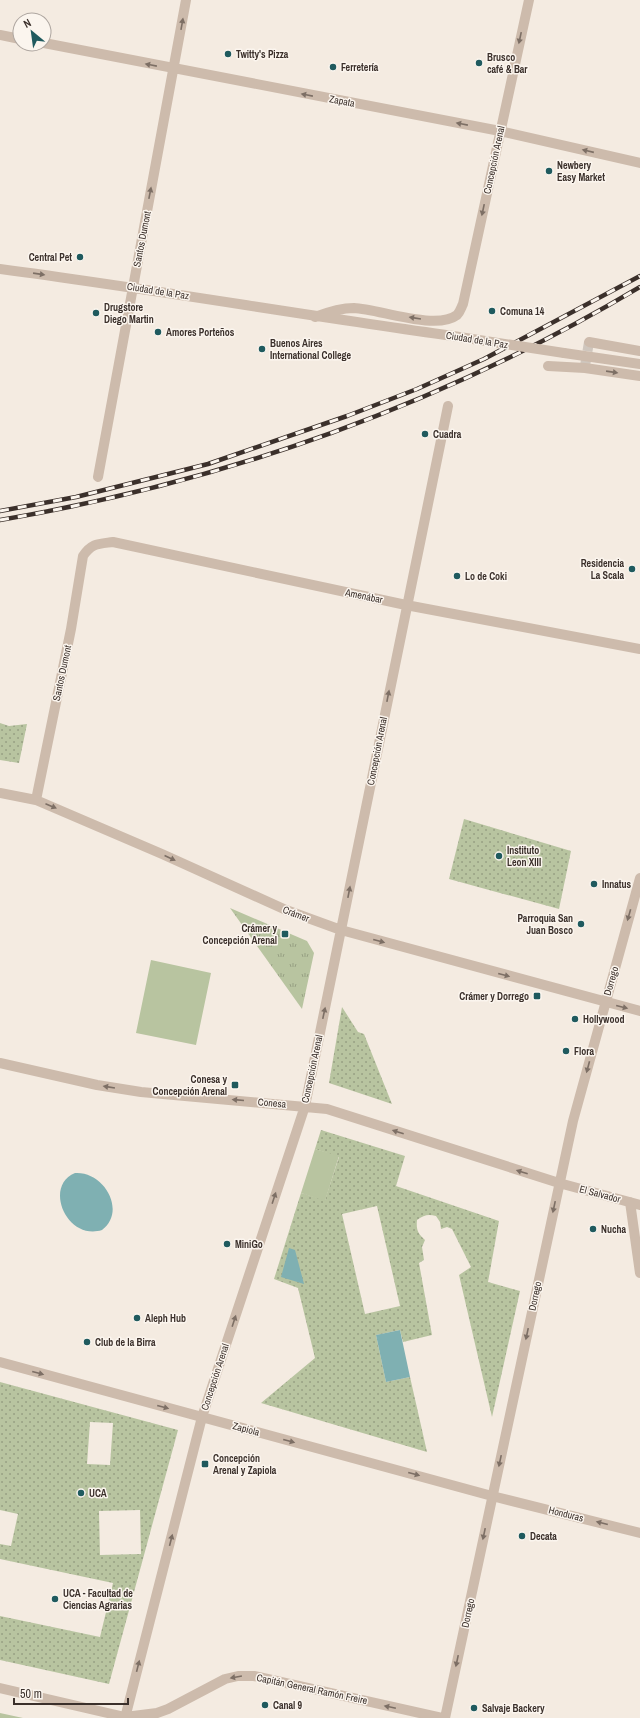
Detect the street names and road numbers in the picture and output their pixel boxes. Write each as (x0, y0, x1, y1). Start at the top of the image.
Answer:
street label: Zapata (328, 92, 356, 110)
street label: Concepción Arenal (480, 125, 508, 195)
street label: Santos Dumont (130, 209, 154, 268)
street label: Ciudad de la Paz (126, 280, 190, 302)
street label: Ciudad de la Paz (445, 329, 509, 351)
street label: Amenábar (343, 586, 384, 606)
street label: Santos Dumont (50, 643, 74, 702)
street label: Concepción Arenal (364, 716, 390, 786)
street label: Crámer (281, 903, 311, 925)
street label: Dorrego (601, 965, 621, 997)
street label: Concepción Arenal (298, 1034, 326, 1104)
street label: Conesa (257, 1095, 287, 1111)
street label: El Salvador (578, 1182, 622, 1206)
street label: Dorrego (526, 1280, 545, 1312)
street label: Concepción Arenal (198, 1342, 232, 1412)
street label: Zapiola (231, 1419, 261, 1439)
street label: Honduras (547, 1503, 585, 1525)
street label: Dorrego (459, 1597, 478, 1629)
street label: Capitán General Ramón Freire (255, 1671, 369, 1707)

